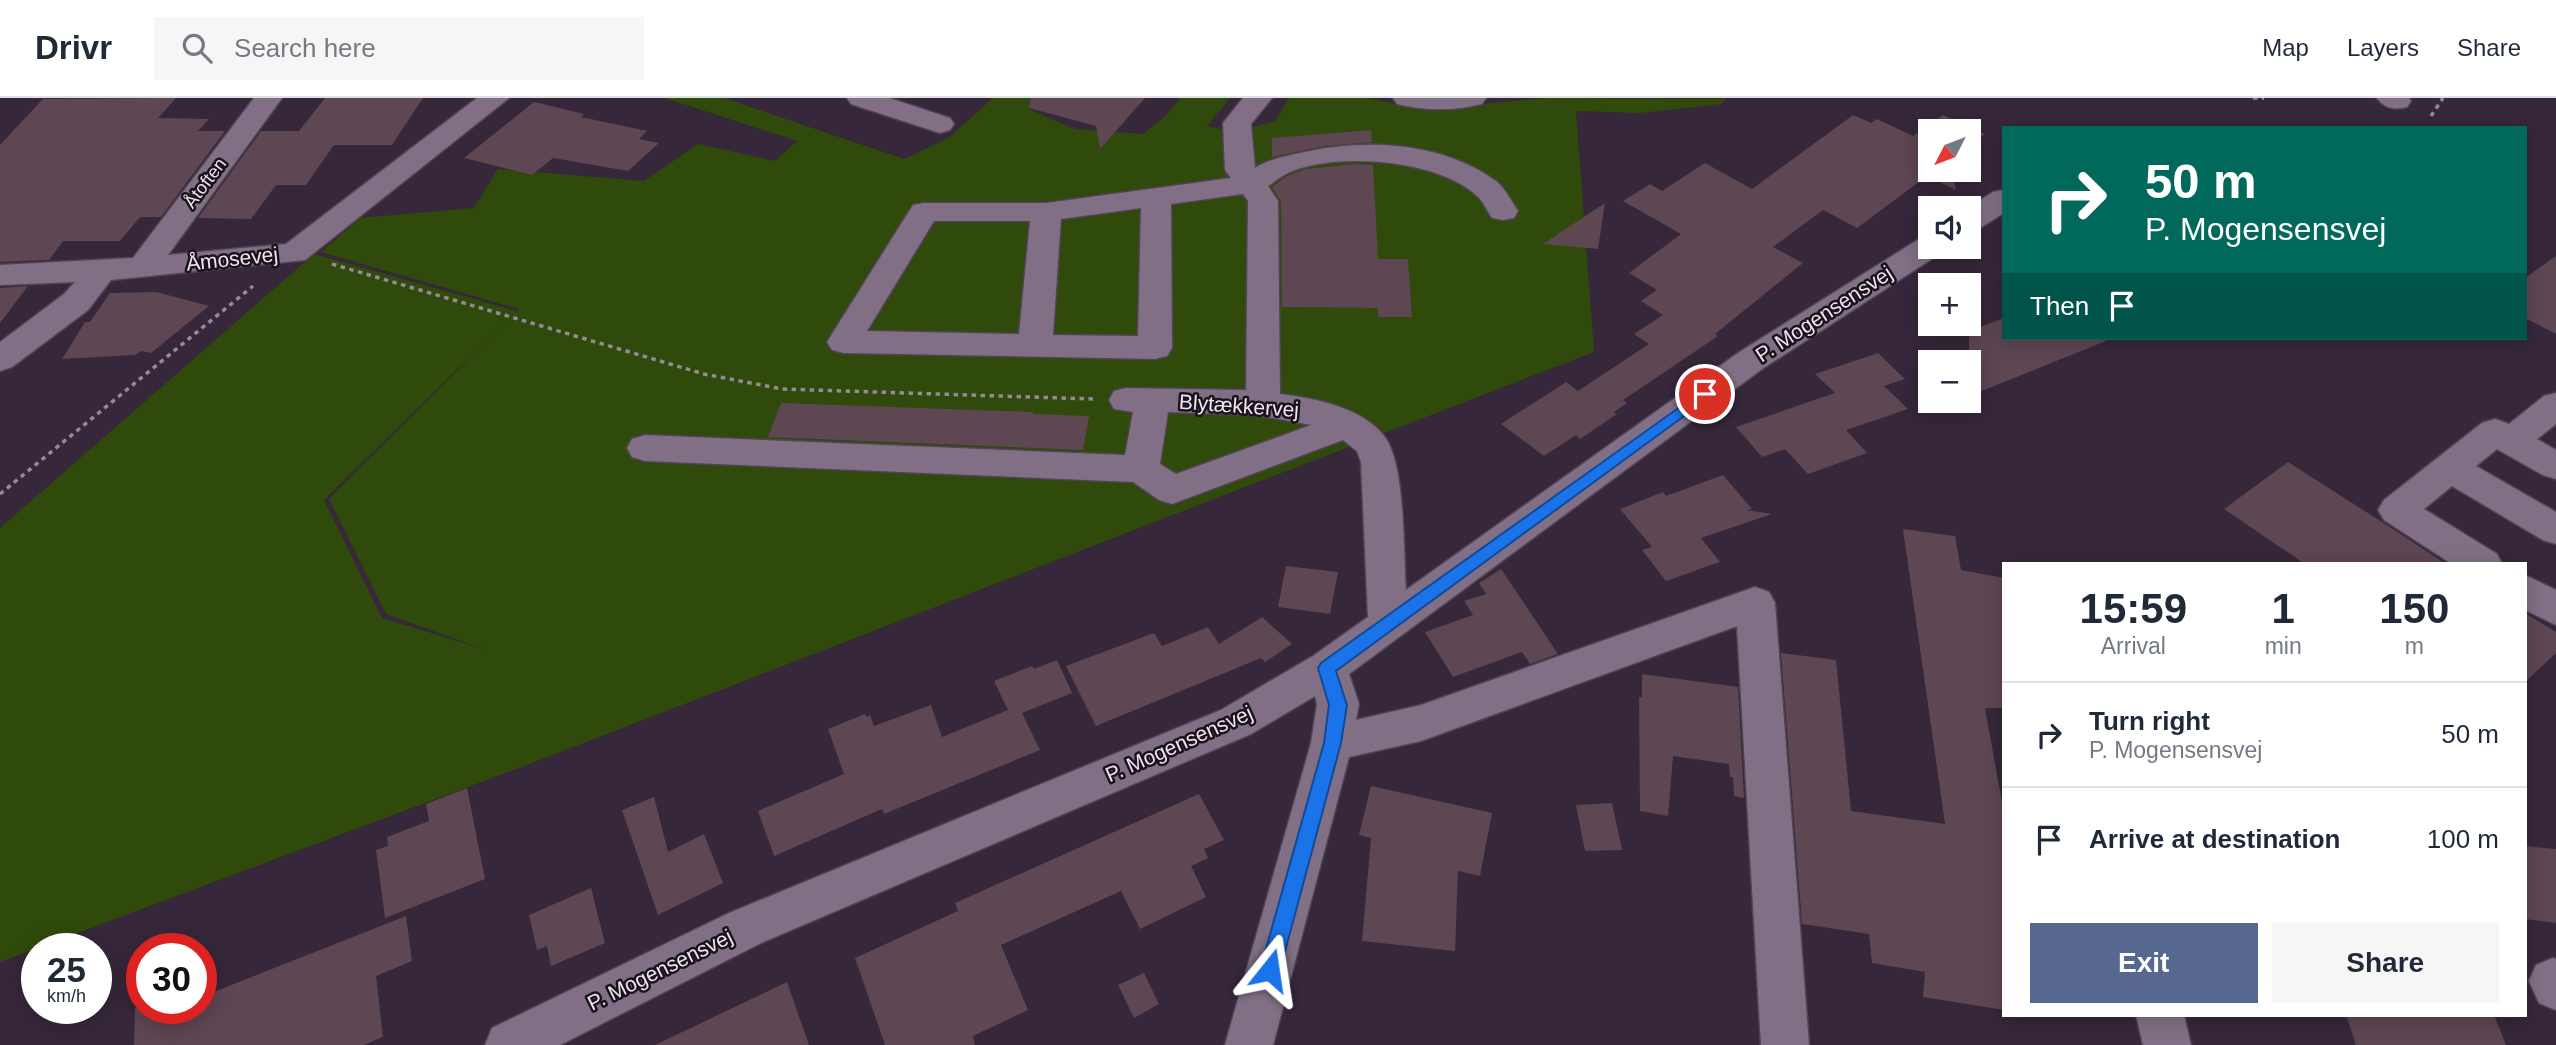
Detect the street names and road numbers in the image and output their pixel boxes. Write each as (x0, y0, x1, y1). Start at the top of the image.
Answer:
street label: Åtoften (180, 154, 230, 212)
street label: Åmosevej (185, 242, 279, 275)
street label: P. Mogensensvej (1751, 261, 1896, 366)
street label: Blytækkervej (1178, 390, 1300, 421)
street label: P. Mogensensvej (1102, 701, 1256, 786)
street label: P. Mogensensvej (584, 924, 736, 1015)

